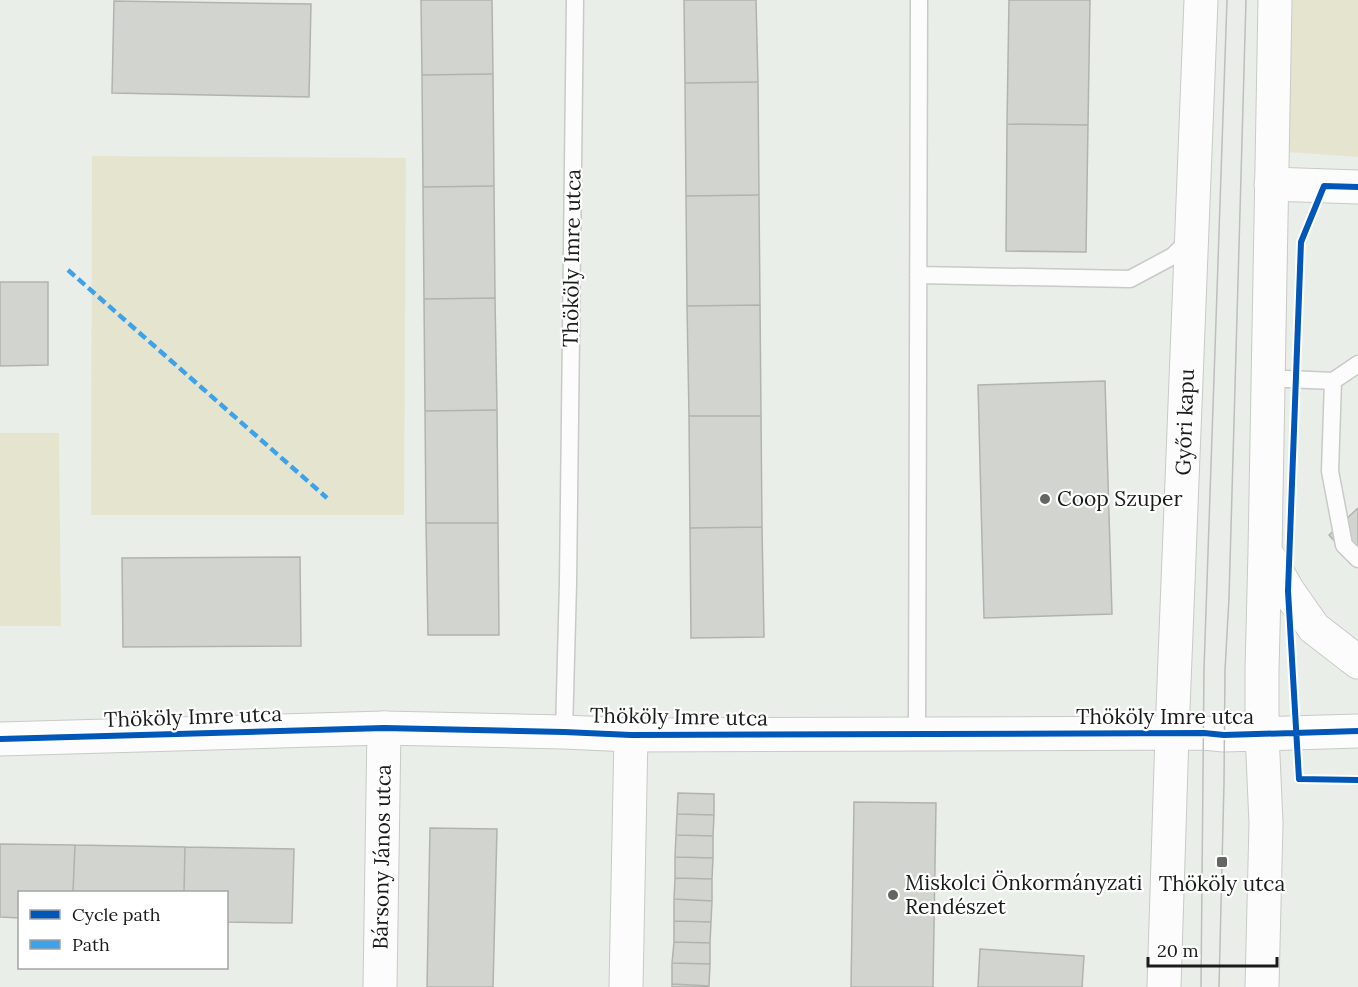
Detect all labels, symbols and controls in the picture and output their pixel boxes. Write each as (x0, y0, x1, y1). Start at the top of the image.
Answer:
street label: Thököly Imre utca (556, 169, 587, 347)
street label: Győri kapu (1169, 368, 1200, 476)
place label: Coop Szuper (1057, 485, 1183, 512)
marker: Coop Szuper (1038, 492, 1052, 506)
street label: Thököly Imre utca (104, 700, 283, 733)
street label: Thököly Imre utca (590, 701, 768, 732)
street label: Thököly Imre utca (1076, 703, 1254, 730)
street label: Bársony János utca (366, 764, 397, 950)
marker: Thököly utca (1215, 855, 1229, 869)
place label: Miskolci Önkormányzati Rendészet (905, 869, 1142, 920)
place label: Thököly utca (1159, 870, 1285, 897)
marker: Miskolci Önkormányzati Rendészet (886, 888, 900, 902)
legend (18, 891, 228, 969)
text: Cycle path (72, 903, 161, 926)
scale bar (1148, 930, 1277, 968)
text: Path (72, 933, 110, 956)
text: 20 m (1157, 939, 1199, 962)

